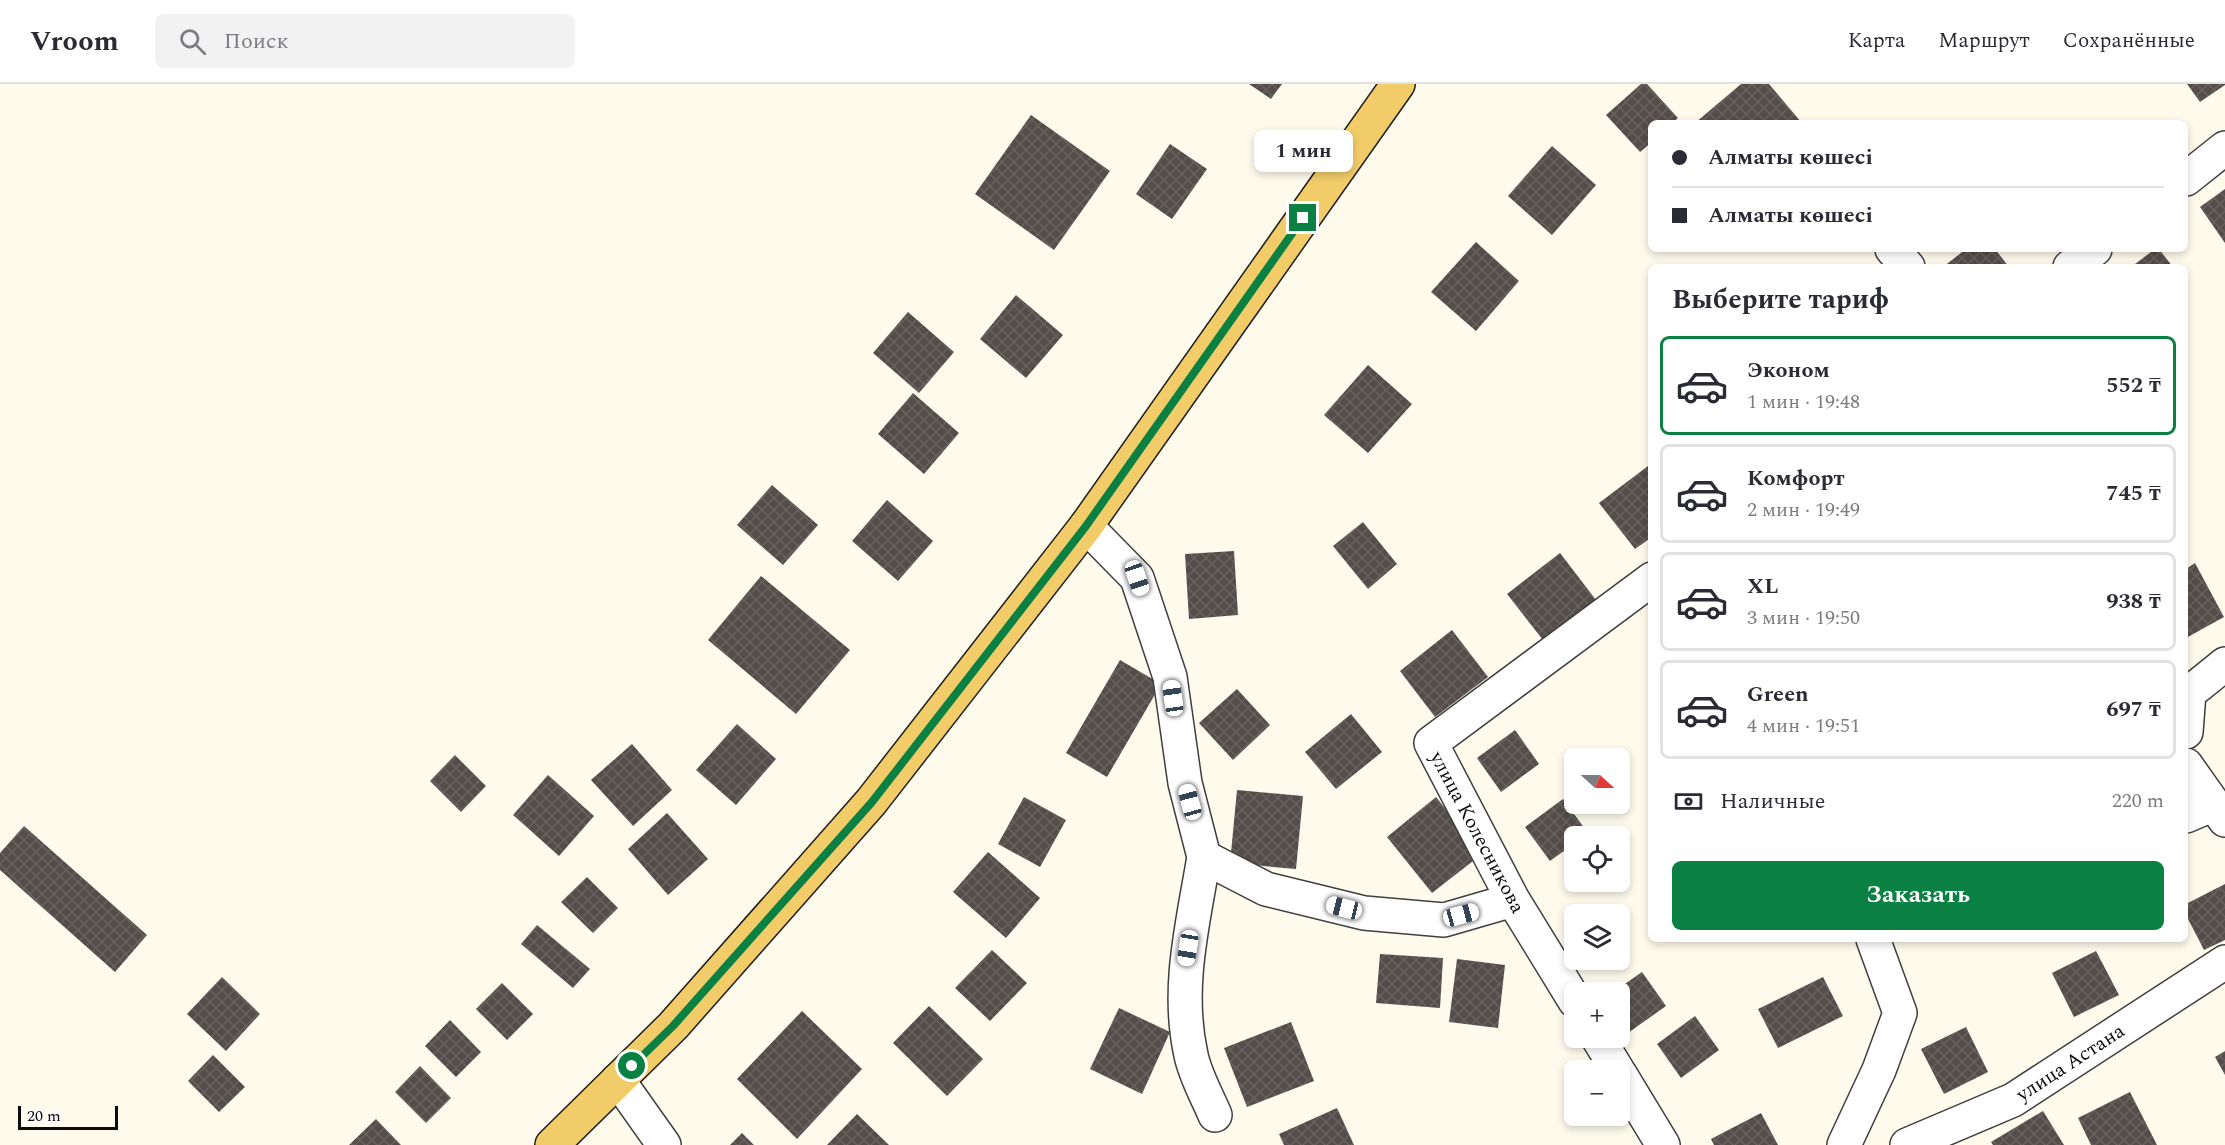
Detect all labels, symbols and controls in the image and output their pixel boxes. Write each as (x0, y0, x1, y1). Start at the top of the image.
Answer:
search box (155, 14, 575, 68)
text: Vroom (30, 20, 119, 63)
icon: search (176, 25, 209, 58)
text: Поиск (224, 25, 289, 58)
text: Карта (1848, 25, 1905, 57)
text: Маршрут (1938, 25, 2030, 57)
text: Сохранённые (2063, 25, 2195, 57)
callout: 1 мин (1254, 131, 1352, 173)
text: 1 мин (1275, 136, 1332, 166)
text: Алматы көшесі (1708, 141, 1873, 174)
text: Алматы көшесі (1708, 199, 1873, 232)
route end (1289, 204, 1316, 231)
text: Выберите тариф (1672, 279, 1889, 321)
text: Эконом (1747, 354, 1830, 387)
icon: car (1675, 359, 1729, 413)
text: 552 ₸ (2106, 369, 2161, 402)
text: 1 мин · 19:48 (1747, 387, 1860, 417)
text: Комфорт (1747, 462, 1845, 495)
icon: car (1675, 467, 1729, 521)
text: 745 ₸ (2106, 477, 2161, 510)
text: 2 мин · 19:49 (1747, 495, 1860, 525)
car (1123, 558, 1151, 598)
text: XL (1747, 570, 1778, 603)
icon: car (1675, 575, 1729, 629)
text: 938 ₸ (2106, 585, 2161, 618)
text: 3 мин · 19:50 (1747, 603, 1860, 633)
text: Green (1747, 678, 1809, 711)
car (1162, 679, 1184, 717)
icon: car (1675, 683, 1729, 737)
text: 697 ₸ (2106, 693, 2161, 726)
text: 4 мин · 19:51 (1747, 711, 1860, 741)
street label: улица Колесникова (1421, 745, 1533, 919)
north arrow (1564, 748, 1630, 814)
map controls (1564, 748, 1630, 1126)
car (1177, 782, 1203, 822)
icon: cash (1672, 785, 1705, 818)
text: Наличные (1720, 785, 1825, 818)
text: 220 m (2112, 786, 2164, 816)
button: locate (1564, 826, 1630, 892)
button: Заказать (1672, 861, 2164, 930)
car (1324, 895, 1364, 921)
car (1441, 902, 1481, 928)
button: layers (1564, 904, 1630, 970)
car (1176, 929, 1200, 967)
button: + (1564, 982, 1630, 1048)
street label: улица Астана (2009, 1016, 2131, 1110)
route start (618, 1052, 645, 1079)
button: − (1564, 1060, 1630, 1126)
scale bar (18, 1103, 118, 1130)
text: 20 m (27, 1104, 61, 1128)

